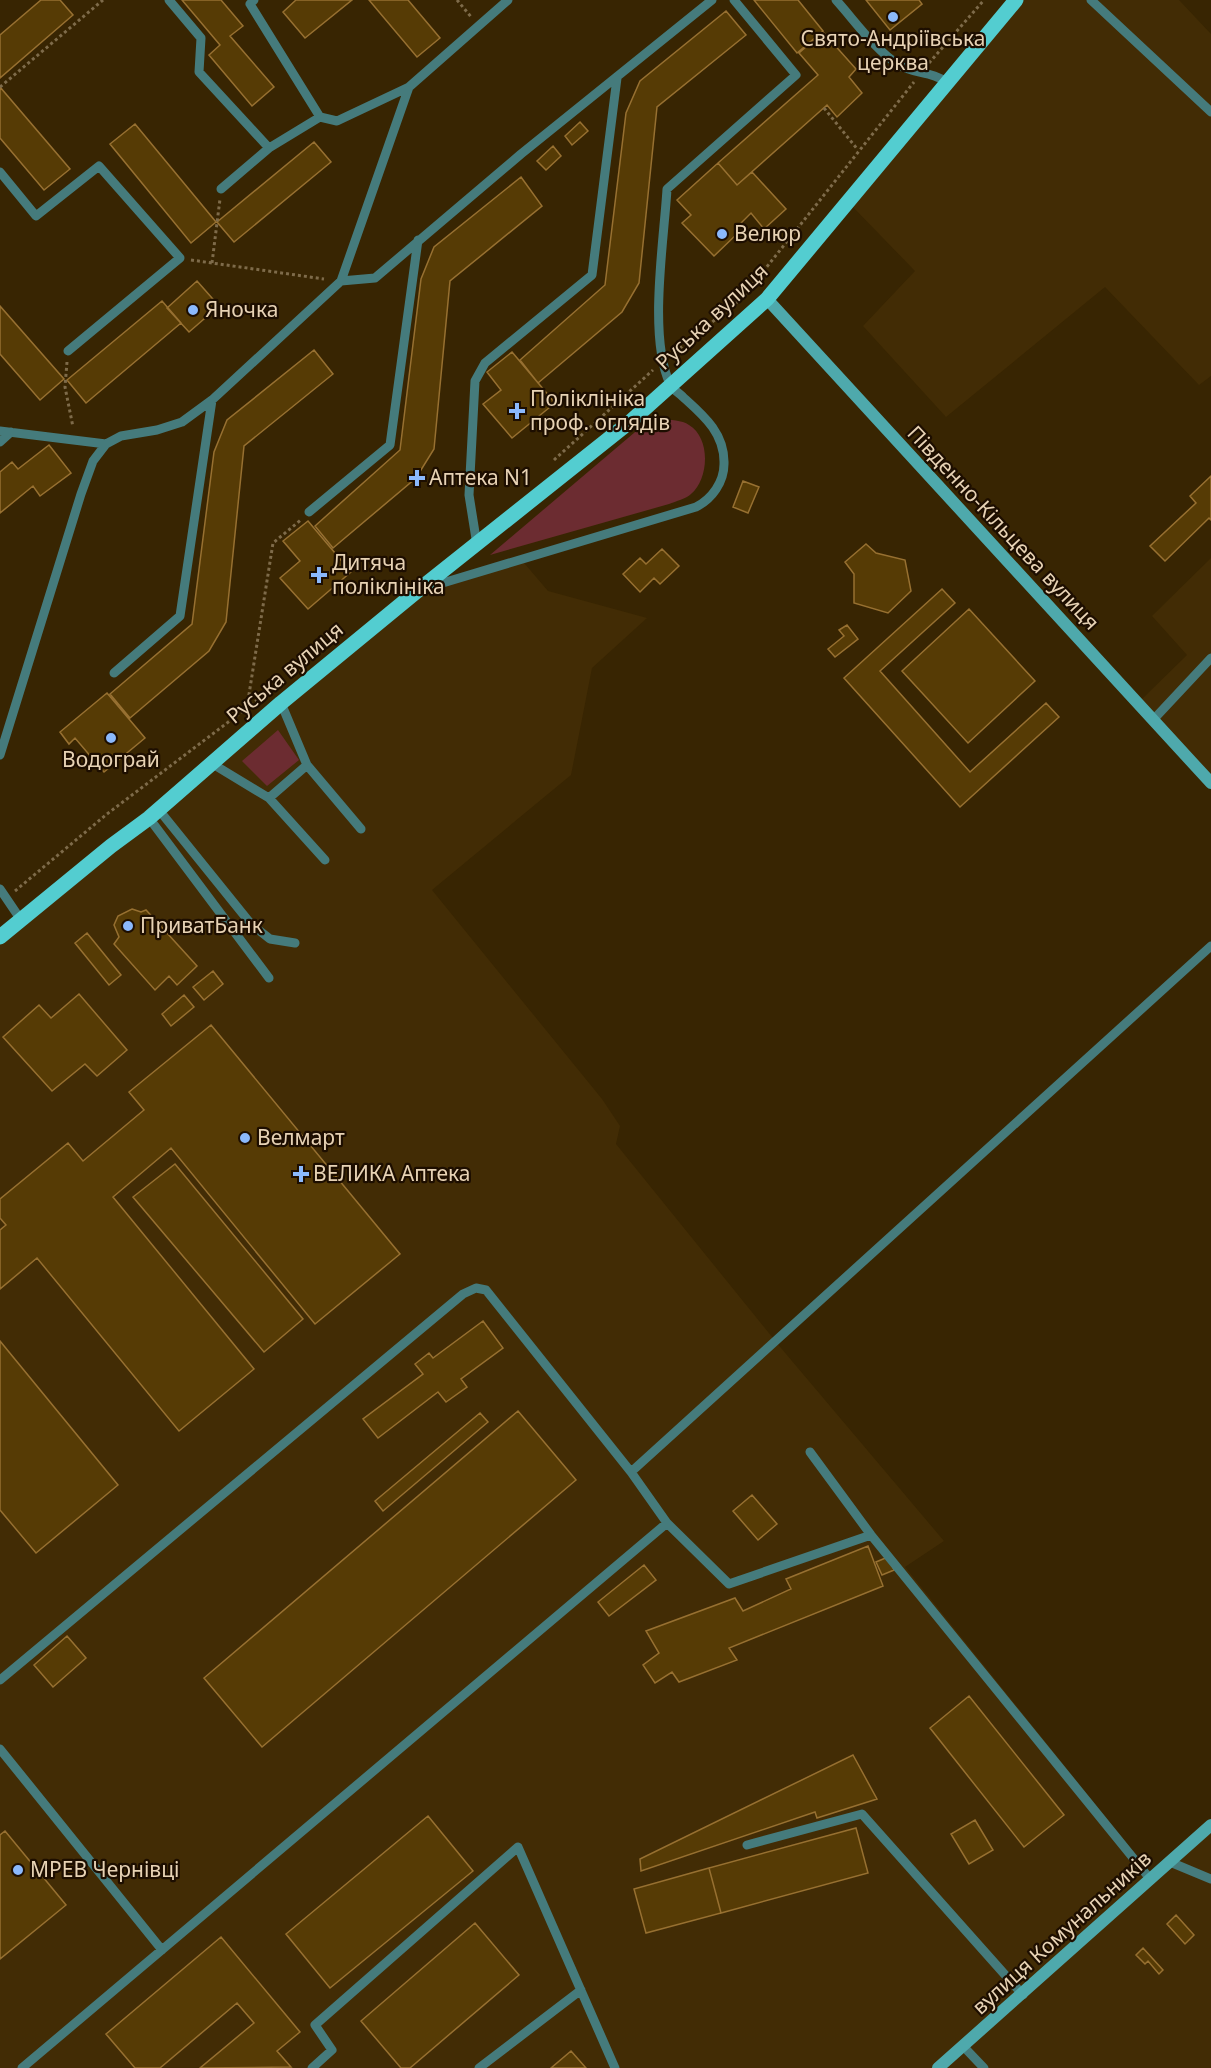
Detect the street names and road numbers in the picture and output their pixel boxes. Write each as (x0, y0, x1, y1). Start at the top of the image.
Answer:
street label: Руська вулиця (649, 257, 774, 376)
street label: Південно-Кільцева вулиця (902, 419, 1106, 635)
street label: Руська вулиця (220, 615, 349, 729)
street label: вулиця Комунальників (966, 1844, 1157, 2020)

